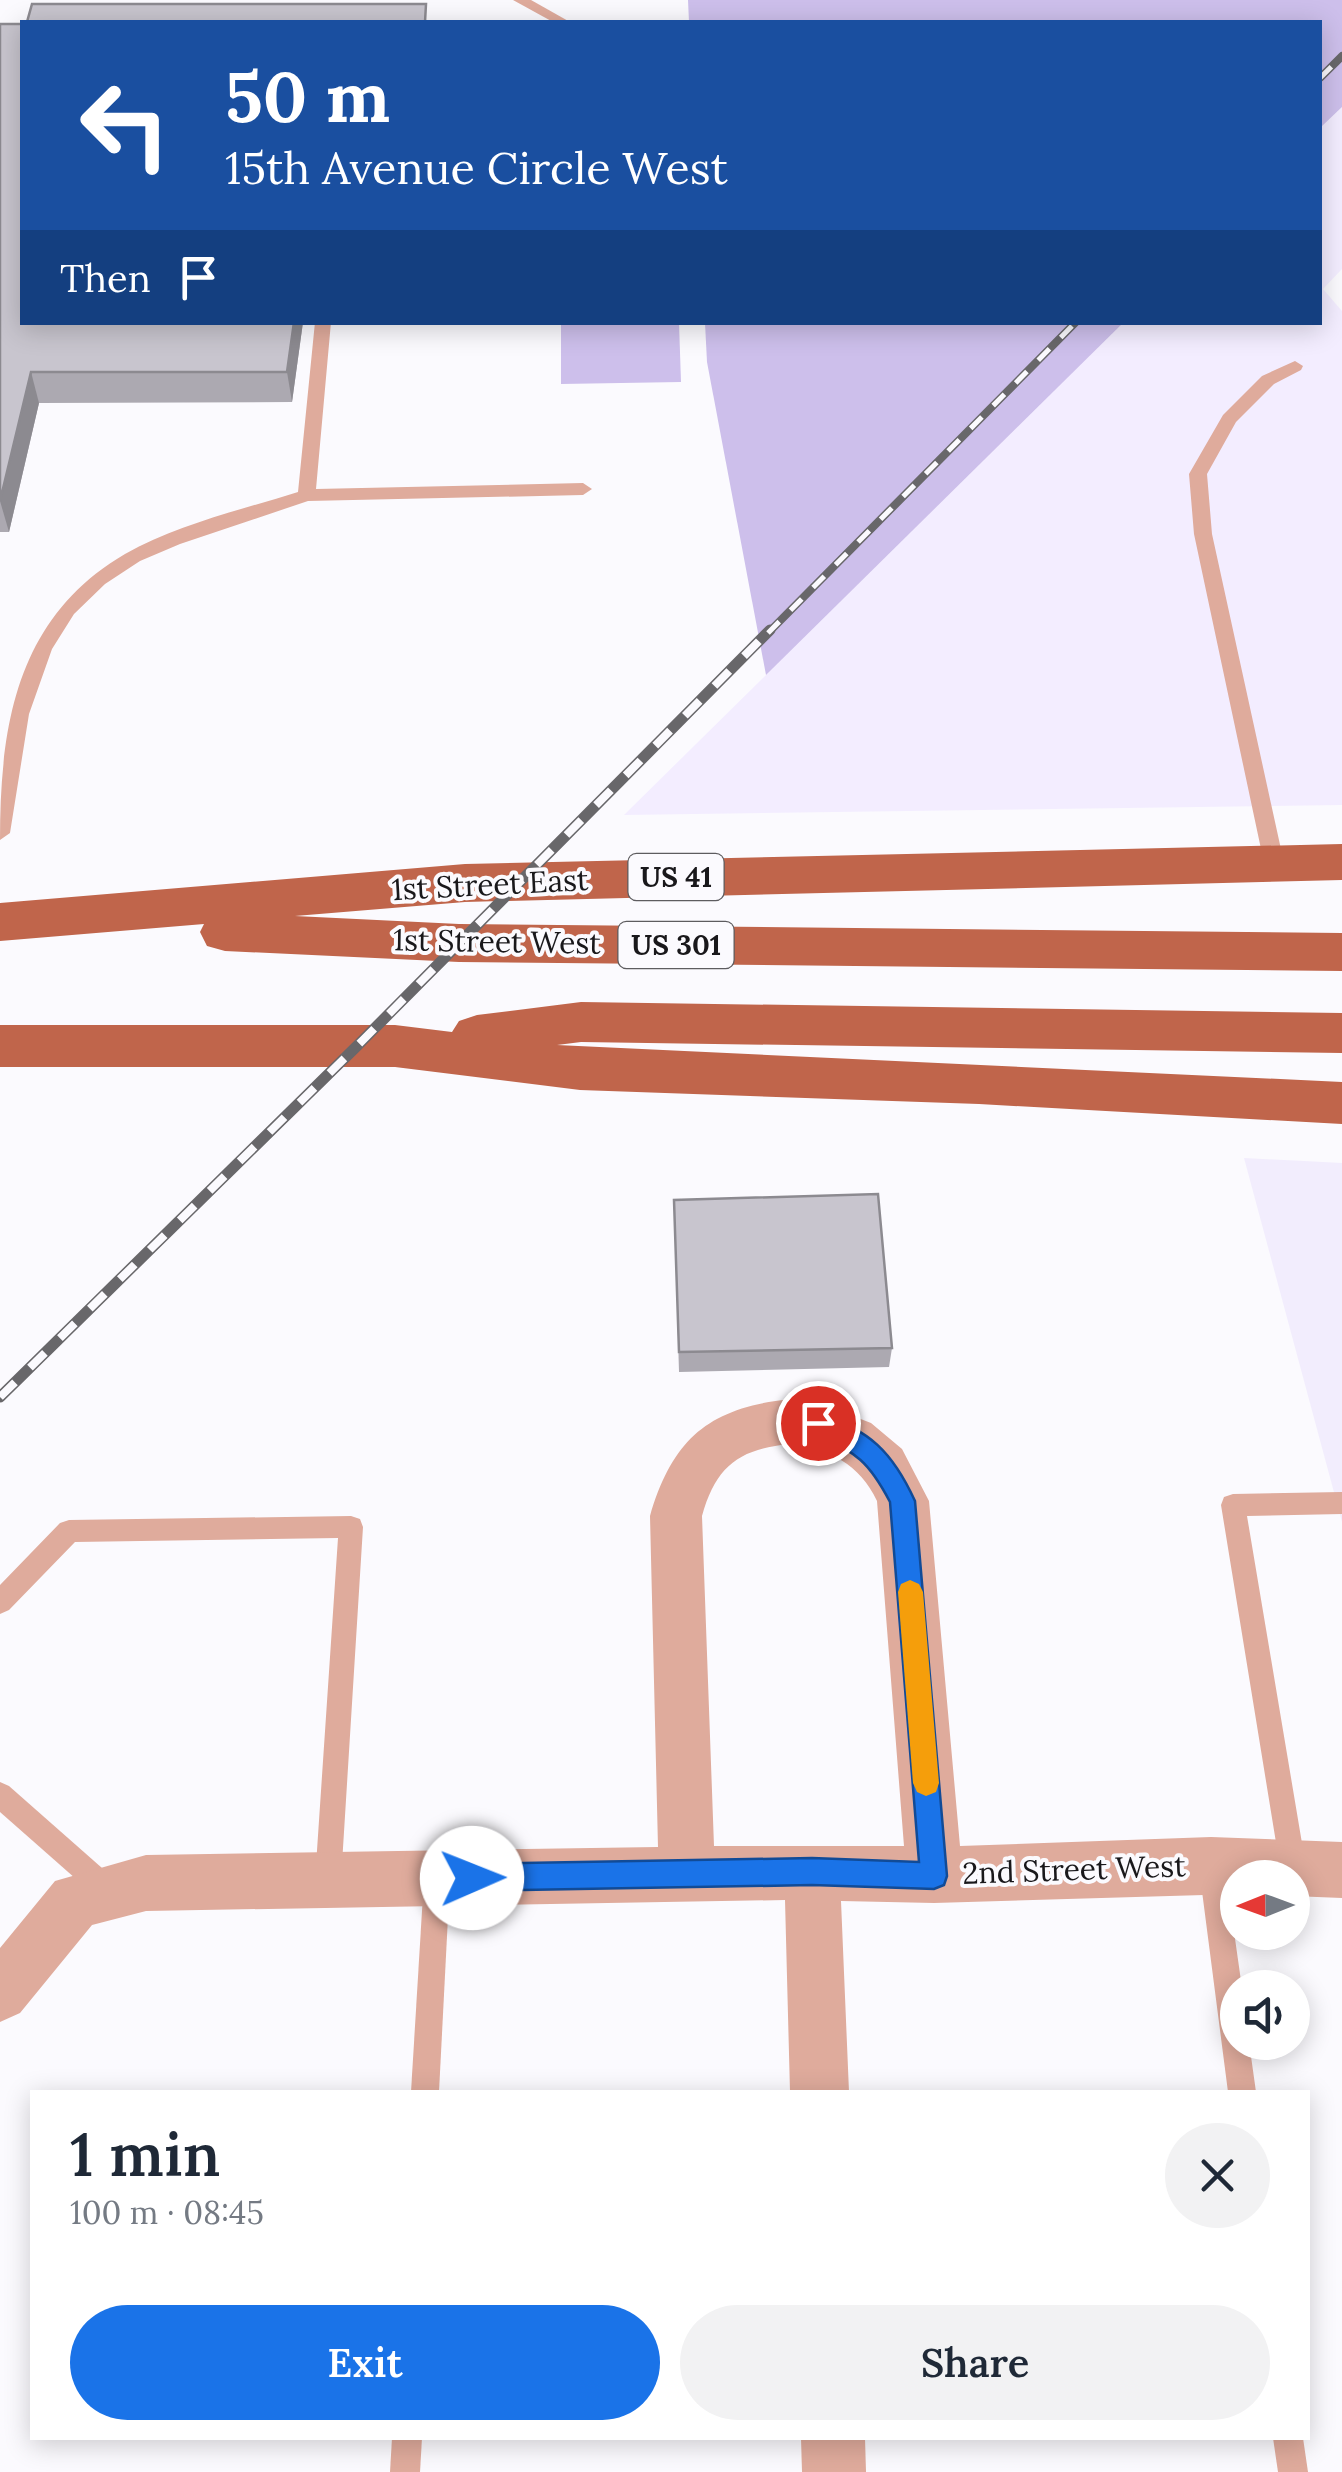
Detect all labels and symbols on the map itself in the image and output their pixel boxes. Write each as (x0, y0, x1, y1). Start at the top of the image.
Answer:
road number: US 41 (628, 854, 724, 900)
street label: 1st Street East (391, 860, 590, 908)
street label: 1st Street West (393, 920, 602, 962)
road number: US 301 (618, 922, 734, 968)
pin (776, 1381, 861, 1466)
position arrow (420, 1826, 524, 1930)
street label: 2nd Street West (962, 1846, 1187, 1892)
north arrow (1220, 1860, 1310, 1950)

